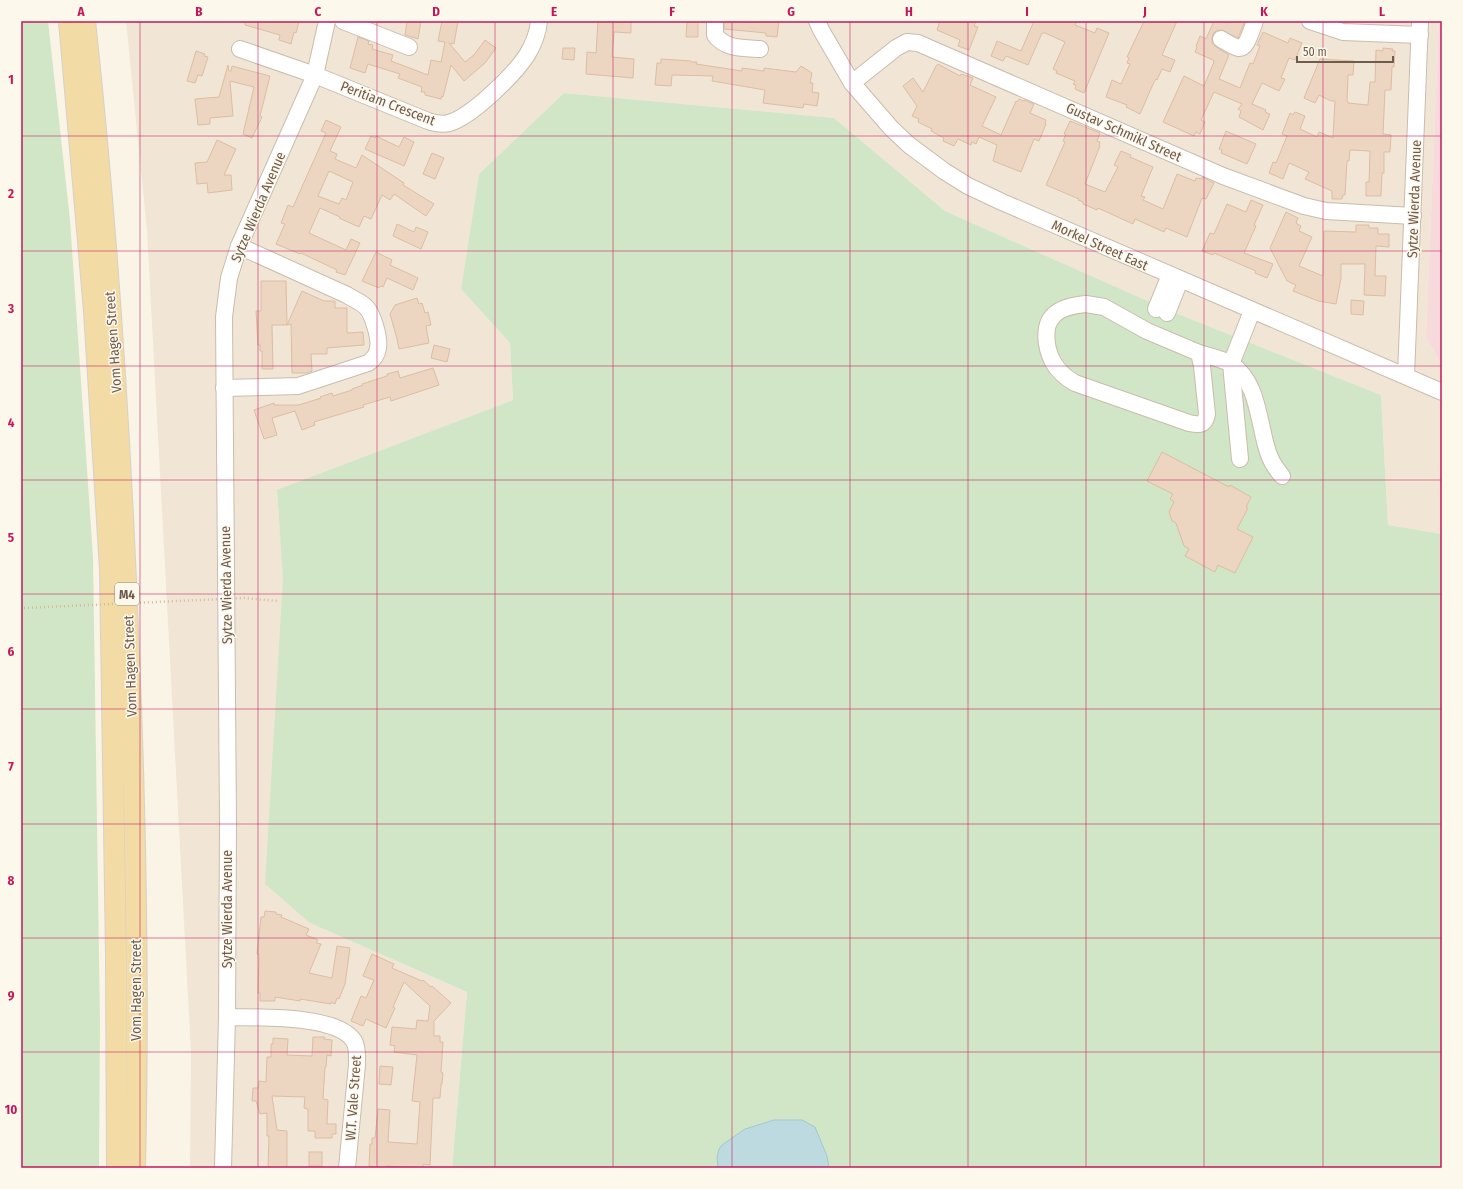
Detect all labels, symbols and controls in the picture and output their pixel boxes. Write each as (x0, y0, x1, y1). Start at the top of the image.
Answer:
text: A (76, 4, 85, 19)
text: B (195, 4, 203, 19)
text: C (315, 4, 322, 19)
text: D (432, 4, 440, 19)
text: E (551, 4, 557, 19)
text: F (669, 4, 675, 19)
text: G (787, 4, 795, 19)
text: H (905, 4, 913, 19)
text: I (1025, 4, 1029, 19)
text: J (1142, 4, 1147, 19)
text: K (1260, 4, 1268, 19)
text: L (1379, 4, 1385, 19)
scale bar (1297, 38, 1393, 64)
text: 50 m (1303, 45, 1327, 59)
text: 1 (8, 72, 14, 87)
street label: Peritiam Crescent (338, 78, 438, 129)
street label: Gustav Schmikl Street (1063, 99, 1185, 166)
street label: Sytze Wierda Avenue (1404, 139, 1425, 258)
street label: Sytze Wierda Avenue (228, 149, 289, 265)
text: 2 (7, 186, 14, 201)
street label: Morkel Street East (1049, 217, 1151, 275)
street label: Vom Hagen Street (101, 290, 126, 393)
text: 3 (7, 301, 14, 316)
text: 4 (8, 415, 15, 430)
street label: Sytze Wierda Avenue (217, 526, 236, 644)
text: 5 (8, 530, 14, 545)
road number: M4 (115, 583, 139, 605)
street label: Vom Hagen Street (120, 614, 141, 717)
text: 6 (8, 644, 15, 659)
text: 7 (8, 759, 14, 774)
street label: Sytze Wierda Avenue (219, 850, 236, 968)
text: 8 (8, 873, 15, 888)
street label: Vom Hagen Street (128, 939, 145, 1041)
text: 9 (8, 988, 15, 1003)
street label: W.T. Vale Street (342, 1054, 365, 1141)
text: 10 (5, 1102, 17, 1117)

